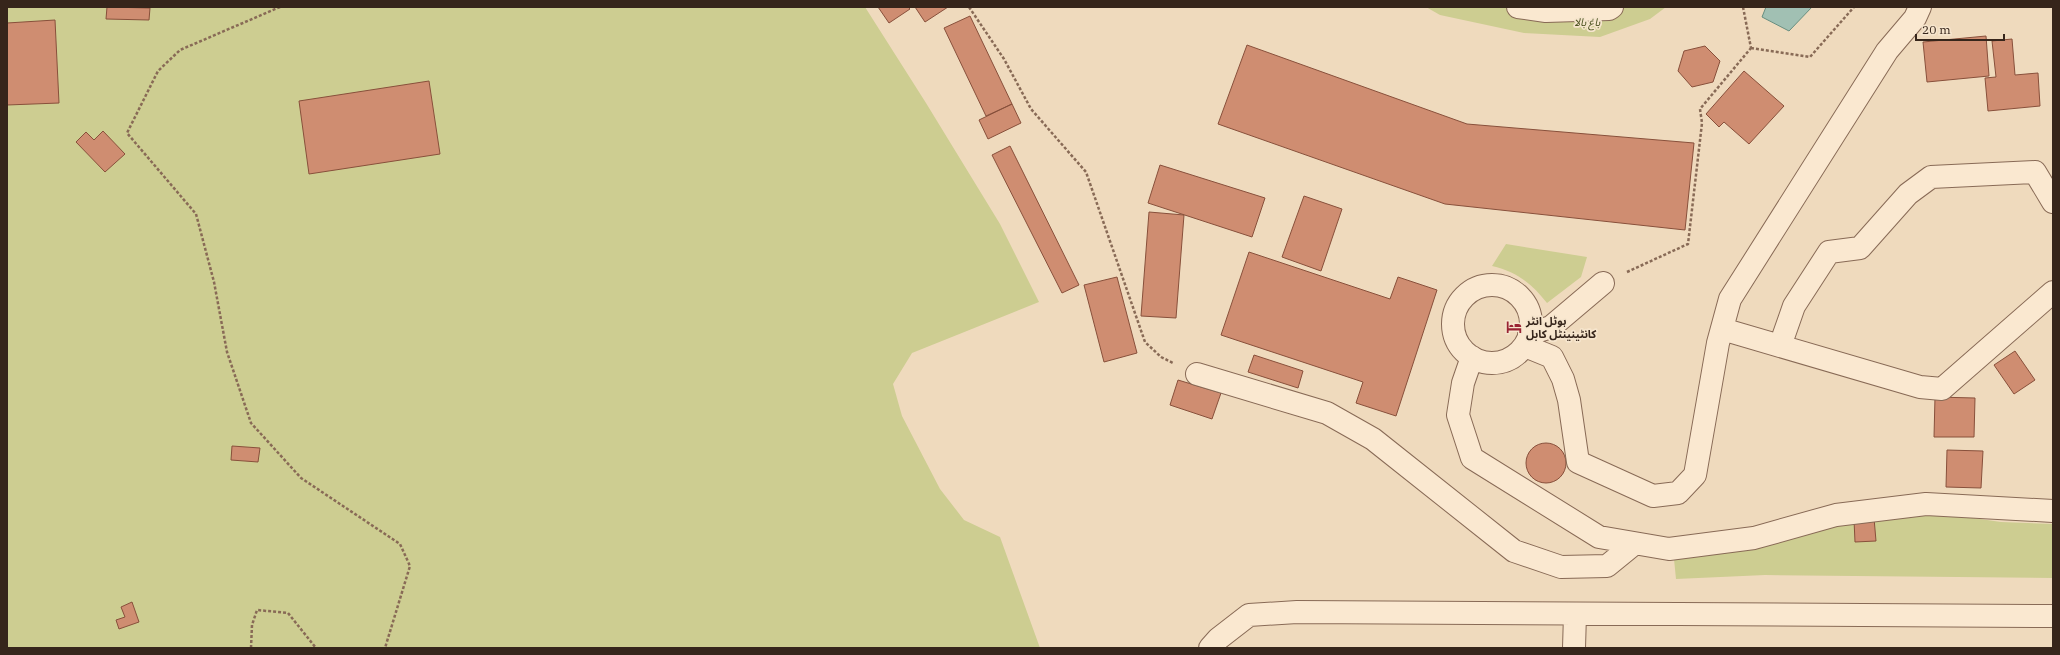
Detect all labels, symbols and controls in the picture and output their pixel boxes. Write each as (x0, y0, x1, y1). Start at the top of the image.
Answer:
park label: باغ بالا (1574, 15, 1601, 31)
scale bar (1916, 16, 2004, 42)
text: 20 m (1922, 22, 1951, 37)
place label: ہوٹل انٹر کانٹینینٹل کابل (1525, 314, 1597, 341)
hotel icon: ہوٹل انٹر کانٹینینٹل کابل (1505, 318, 1523, 336)

